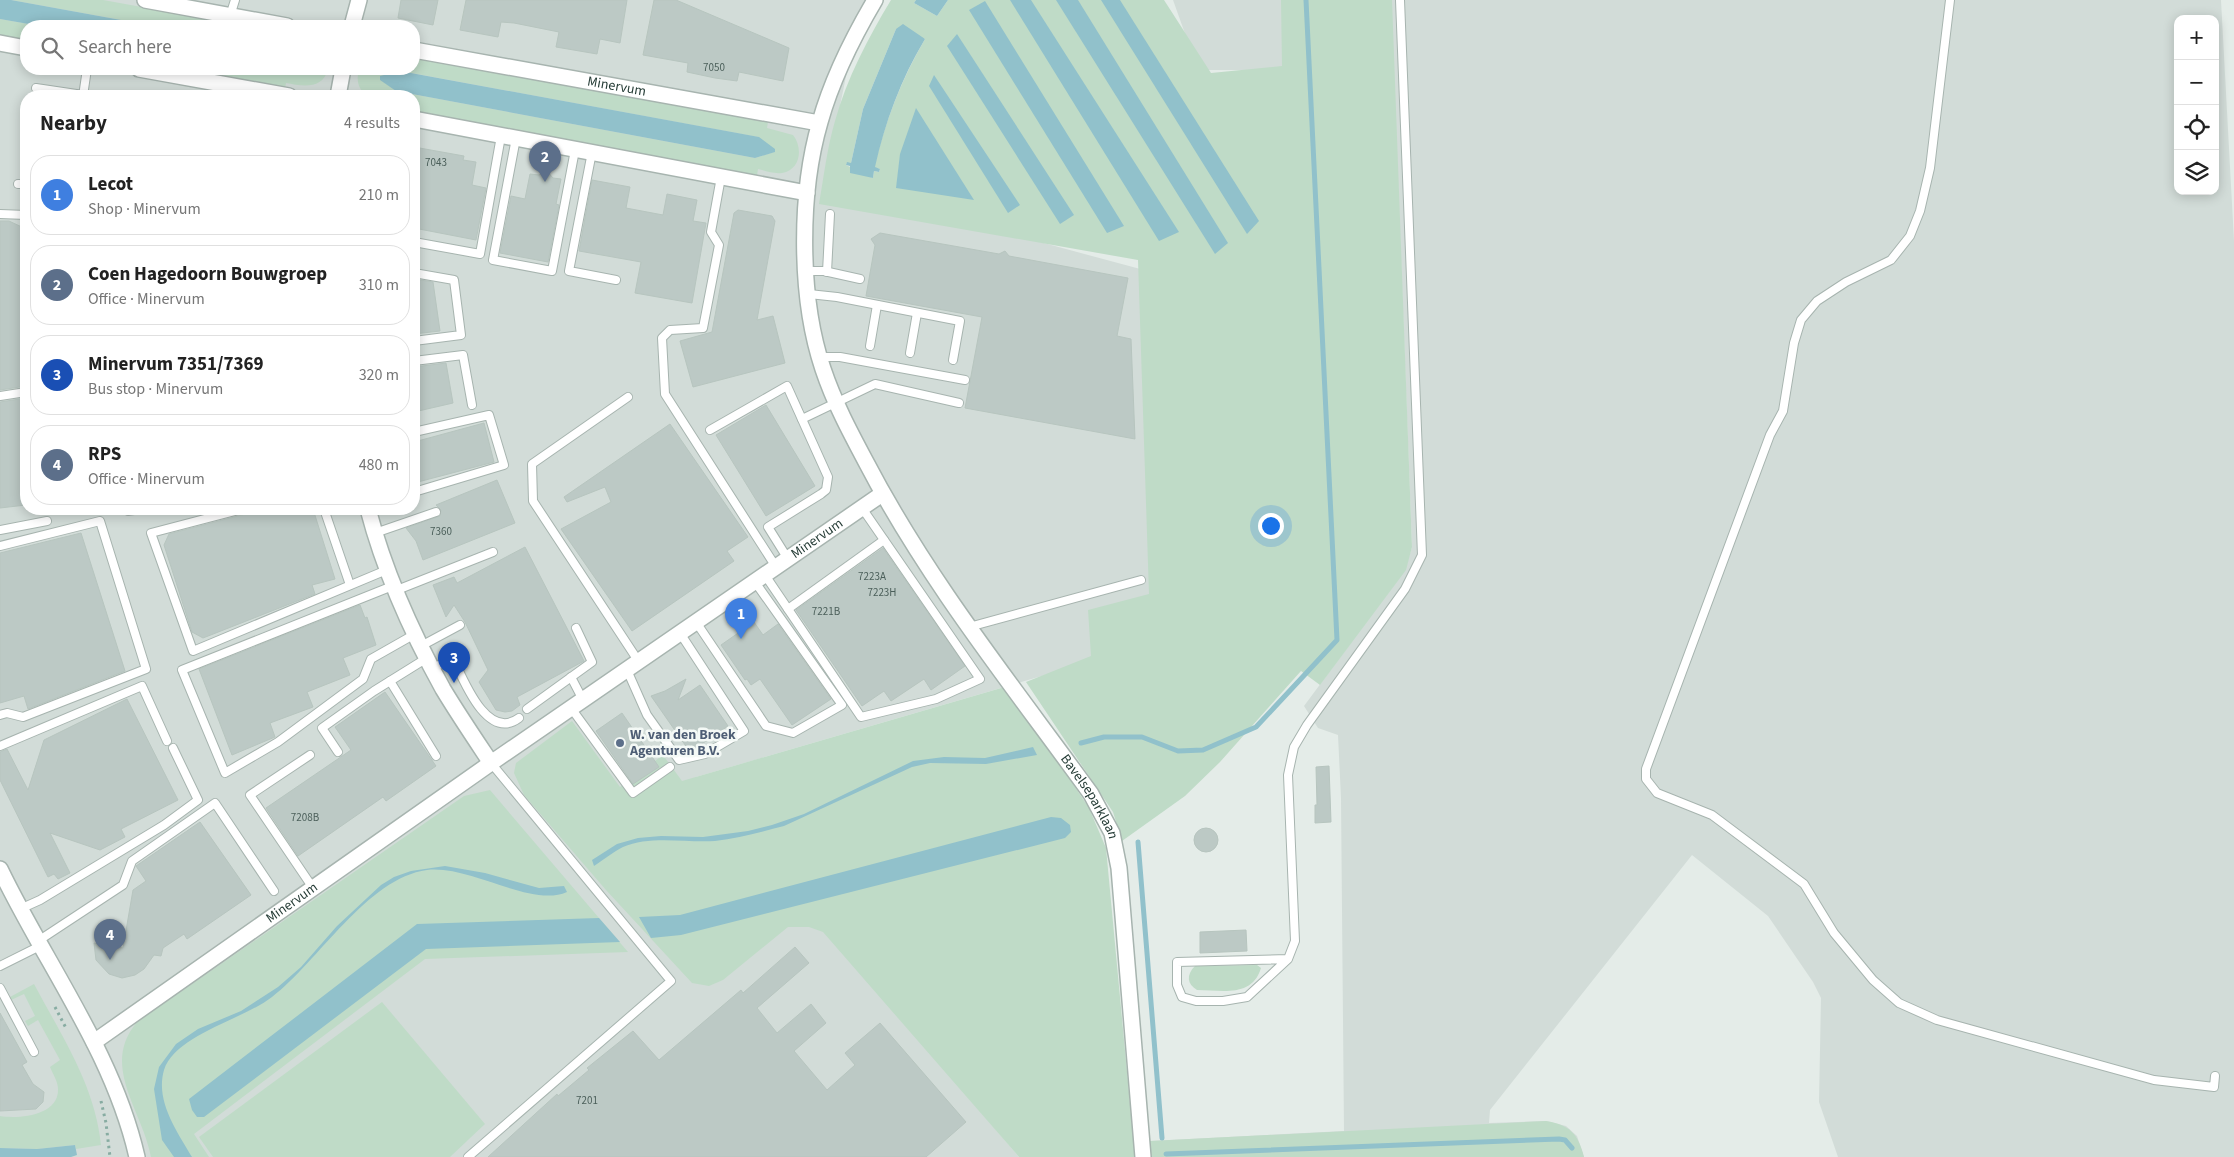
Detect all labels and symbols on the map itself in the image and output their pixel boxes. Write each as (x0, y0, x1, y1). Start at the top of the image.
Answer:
house number: 7050 (703, 60, 725, 75)
street label: Minervum (586, 71, 648, 102)
pin: 2 (529, 141, 561, 182)
house number: 7043 (425, 155, 447, 170)
your location (1258, 513, 1284, 539)
street label: Minervum (787, 514, 847, 564)
house number: 7360 (430, 524, 452, 539)
house number: 7223A (858, 569, 886, 584)
house number: 7223H (867, 585, 897, 600)
pin: 1 (725, 598, 757, 639)
house number: 7221B (812, 604, 841, 619)
pin: 3 (438, 642, 470, 683)
place label: W. van den Broek Agenturen B.V. (629, 725, 736, 761)
marker: W. van den Broek Agenturen B.V. (614, 737, 626, 749)
street label: Bavelseparklaan (1055, 750, 1123, 841)
house number: 7208B (291, 810, 320, 825)
street label: Minervum (262, 878, 322, 928)
pin: 4 (94, 919, 126, 960)
house number: 7201 (576, 1093, 598, 1108)

